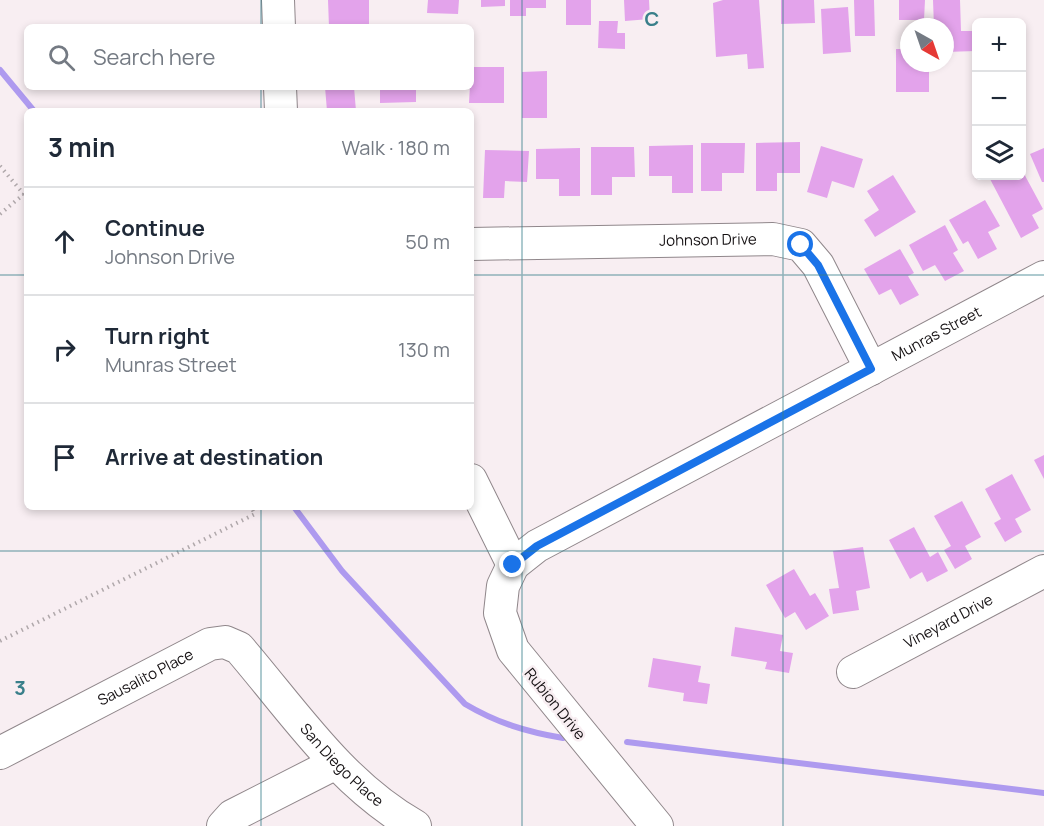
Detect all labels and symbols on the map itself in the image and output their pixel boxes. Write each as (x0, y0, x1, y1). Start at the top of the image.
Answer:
text: C (645, 5, 659, 32)
north arrow (900, 18, 954, 72)
street label: Johnson Drive (659, 228, 757, 251)
route start (787, 231, 813, 257)
street label: Munras Street (888, 301, 985, 366)
route end (499, 551, 525, 577)
street label: Vineyard Drive (900, 589, 997, 653)
street label: Sausalito Place (94, 643, 197, 711)
street label: Rubion Drive (520, 663, 591, 744)
text: 3 (14, 674, 26, 701)
street label: San Diego Place (295, 719, 388, 812)

